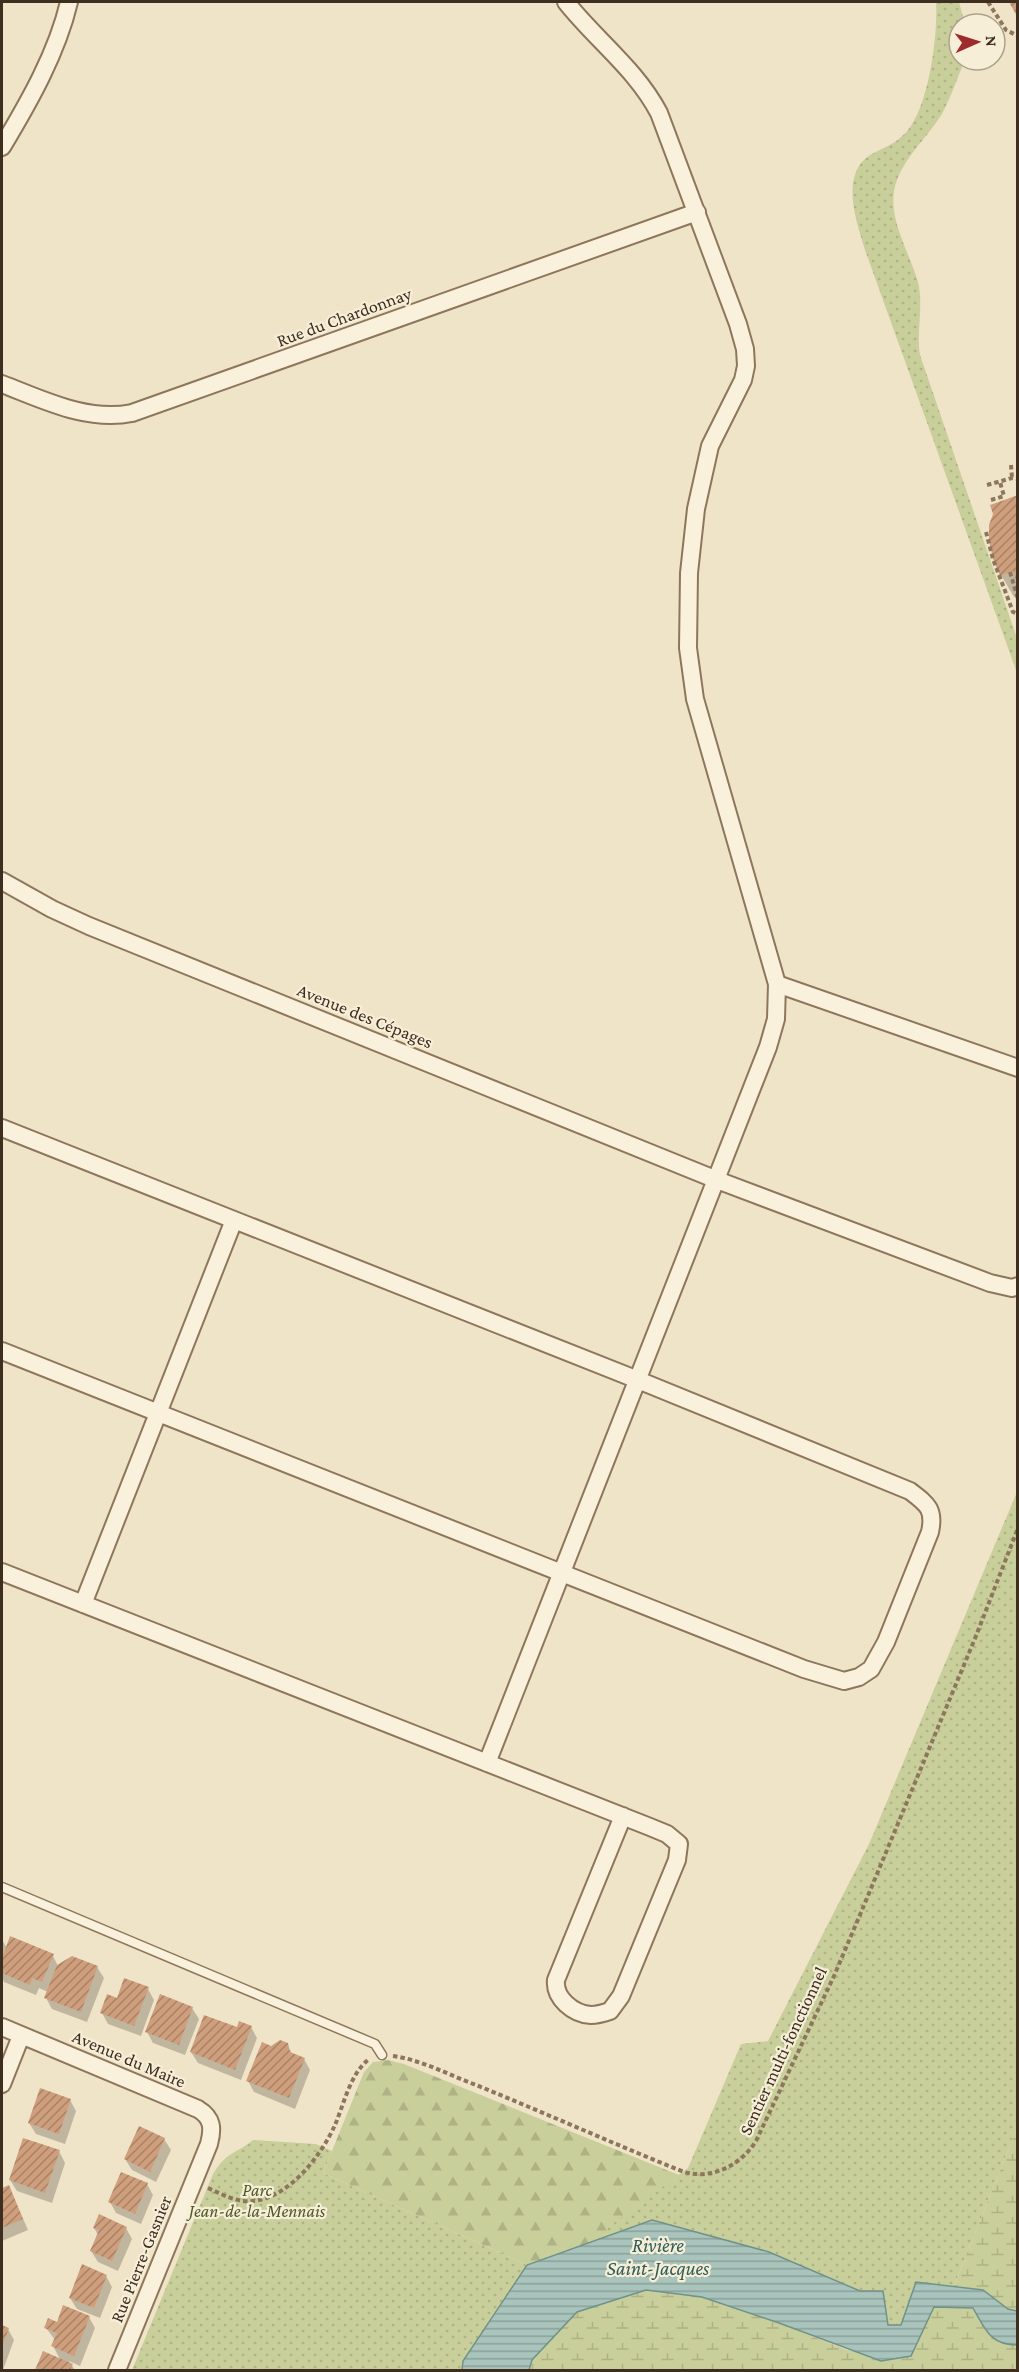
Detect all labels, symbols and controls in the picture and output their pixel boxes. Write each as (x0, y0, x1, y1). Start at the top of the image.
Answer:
north arrow (947, 12, 1007, 72)
text: N (983, 35, 1000, 47)
street label: Rue du Chardonnay (274, 283, 415, 351)
street label: Avenue des Cépages (294, 980, 436, 1052)
street label: Sentier multi-fonctionnel (735, 1964, 831, 2138)
street label: Avenue du Maire (70, 2026, 189, 2092)
park label: Parc Jean-de-la-Mennais (186, 2180, 326, 2221)
street label: Rue Pierre-Gasnier (106, 2192, 176, 2325)
water label: Rivière Saint-Jacques (607, 2234, 710, 2280)

